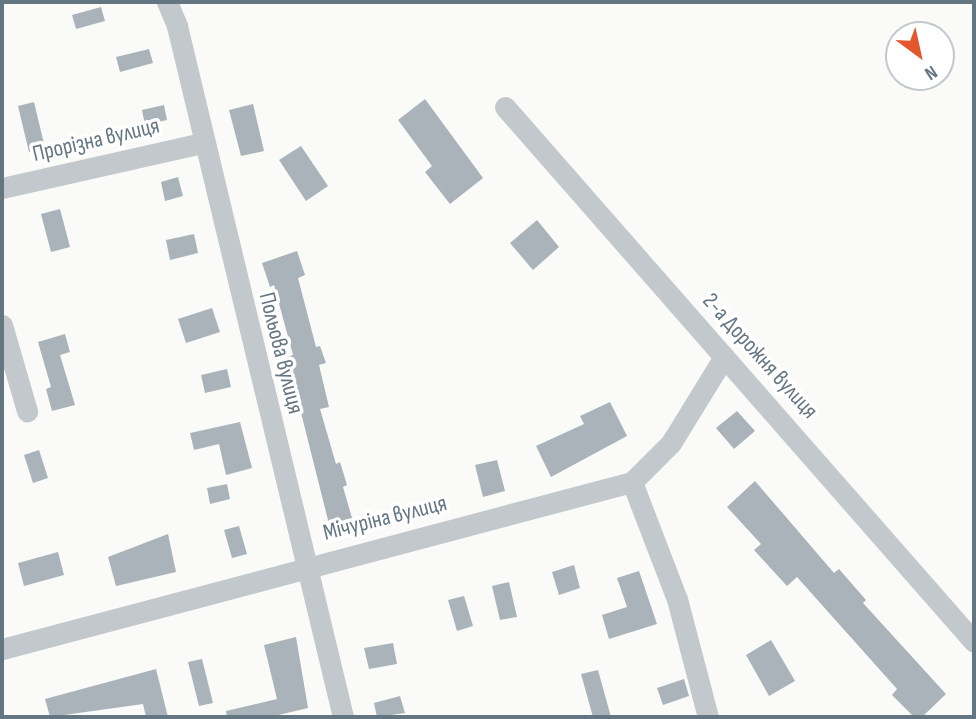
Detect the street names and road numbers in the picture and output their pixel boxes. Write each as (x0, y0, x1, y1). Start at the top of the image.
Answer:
street label: Прорізна вулиця (30, 112, 162, 168)
street label: 2-а Дорожня вулиця (696, 288, 824, 424)
street label: Польова вулиця (253, 289, 309, 417)
street label: Мічуріна вулиця (320, 489, 450, 547)

